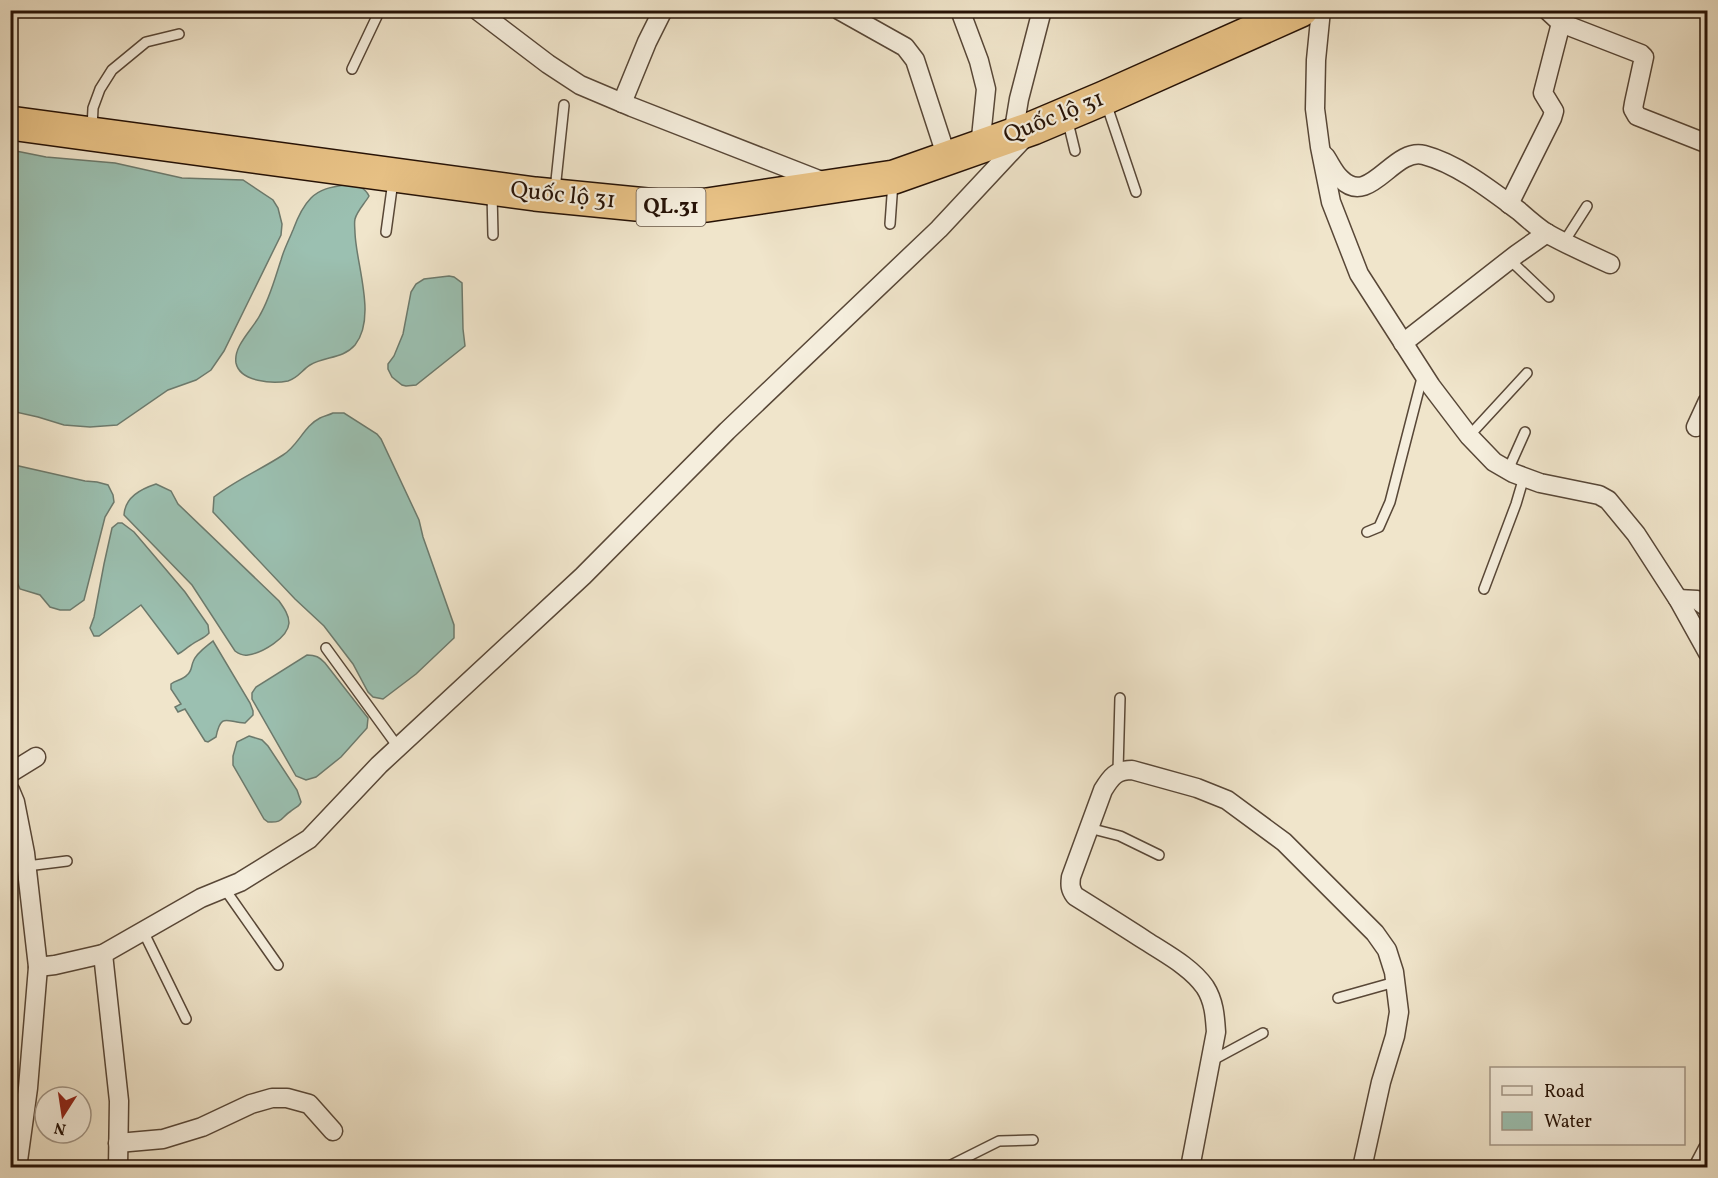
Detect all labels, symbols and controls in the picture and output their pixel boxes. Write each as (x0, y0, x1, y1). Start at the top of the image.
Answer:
street label: Quốc lộ 31 (999, 82, 1109, 154)
street label: Quốc lộ 31 (509, 174, 617, 218)
road number: QL.31 (636, 188, 706, 226)
legend (1490, 1067, 1685, 1145)
text: Road (1544, 1080, 1585, 1105)
north arrow (33, 1085, 93, 1145)
text: Water (1544, 1110, 1592, 1135)
text: N (52, 1116, 68, 1140)

